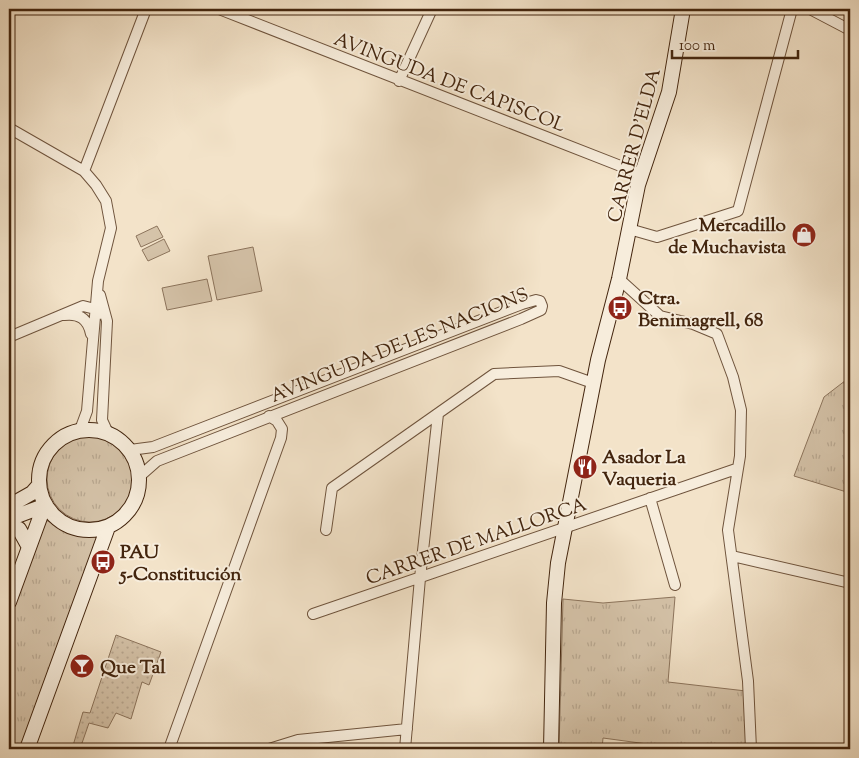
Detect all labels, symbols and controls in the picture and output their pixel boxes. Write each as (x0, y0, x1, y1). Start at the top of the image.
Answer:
street label: AVINGUDA DE CAPISCOL (329, 27, 569, 140)
scale bar (672, 28, 798, 60)
text: 100 m (679, 36, 716, 57)
street label: CARRER D'ELDA (602, 65, 669, 226)
place label: Mercadillo de Muchavista (668, 213, 787, 262)
shop icon: Mercadillo de Muchavista (791, 222, 817, 248)
street label: AVINGUDA DE LES NACIONS (267, 282, 533, 411)
place label: Ctra. Benimagrell, 68 (638, 286, 764, 335)
bus stop icon: Ctra. Benimagrell, 68 (607, 295, 633, 321)
place label: Asador La Vaqueria (602, 445, 686, 494)
restaurant icon: Asador La Vaqueria (572, 454, 598, 480)
street label: CARRER DE MALLORCA (363, 492, 591, 593)
place label: PAU 5-Constitución (118, 540, 242, 589)
bus stop icon: PAU 5-Constitución (90, 549, 116, 575)
bar icon: Que Tal (69, 653, 95, 679)
place label: Que Tal (100, 655, 166, 682)

